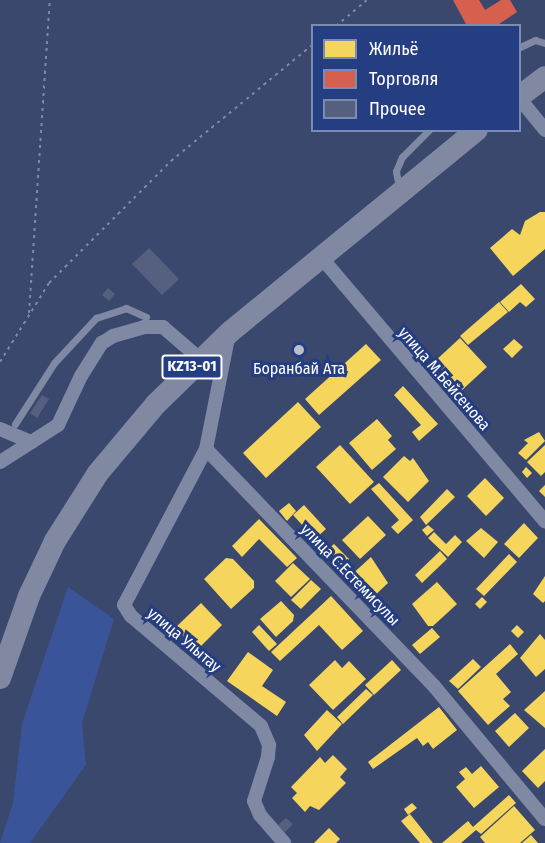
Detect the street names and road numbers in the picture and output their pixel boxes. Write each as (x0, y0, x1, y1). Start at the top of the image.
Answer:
street label: улица М.Бейсенова (394, 323, 494, 435)
road number: KZ13-01 (160, 355, 224, 379)
street label: улица С.Естемисулы (296, 520, 404, 630)
street label: улица Улытау (143, 604, 225, 676)

